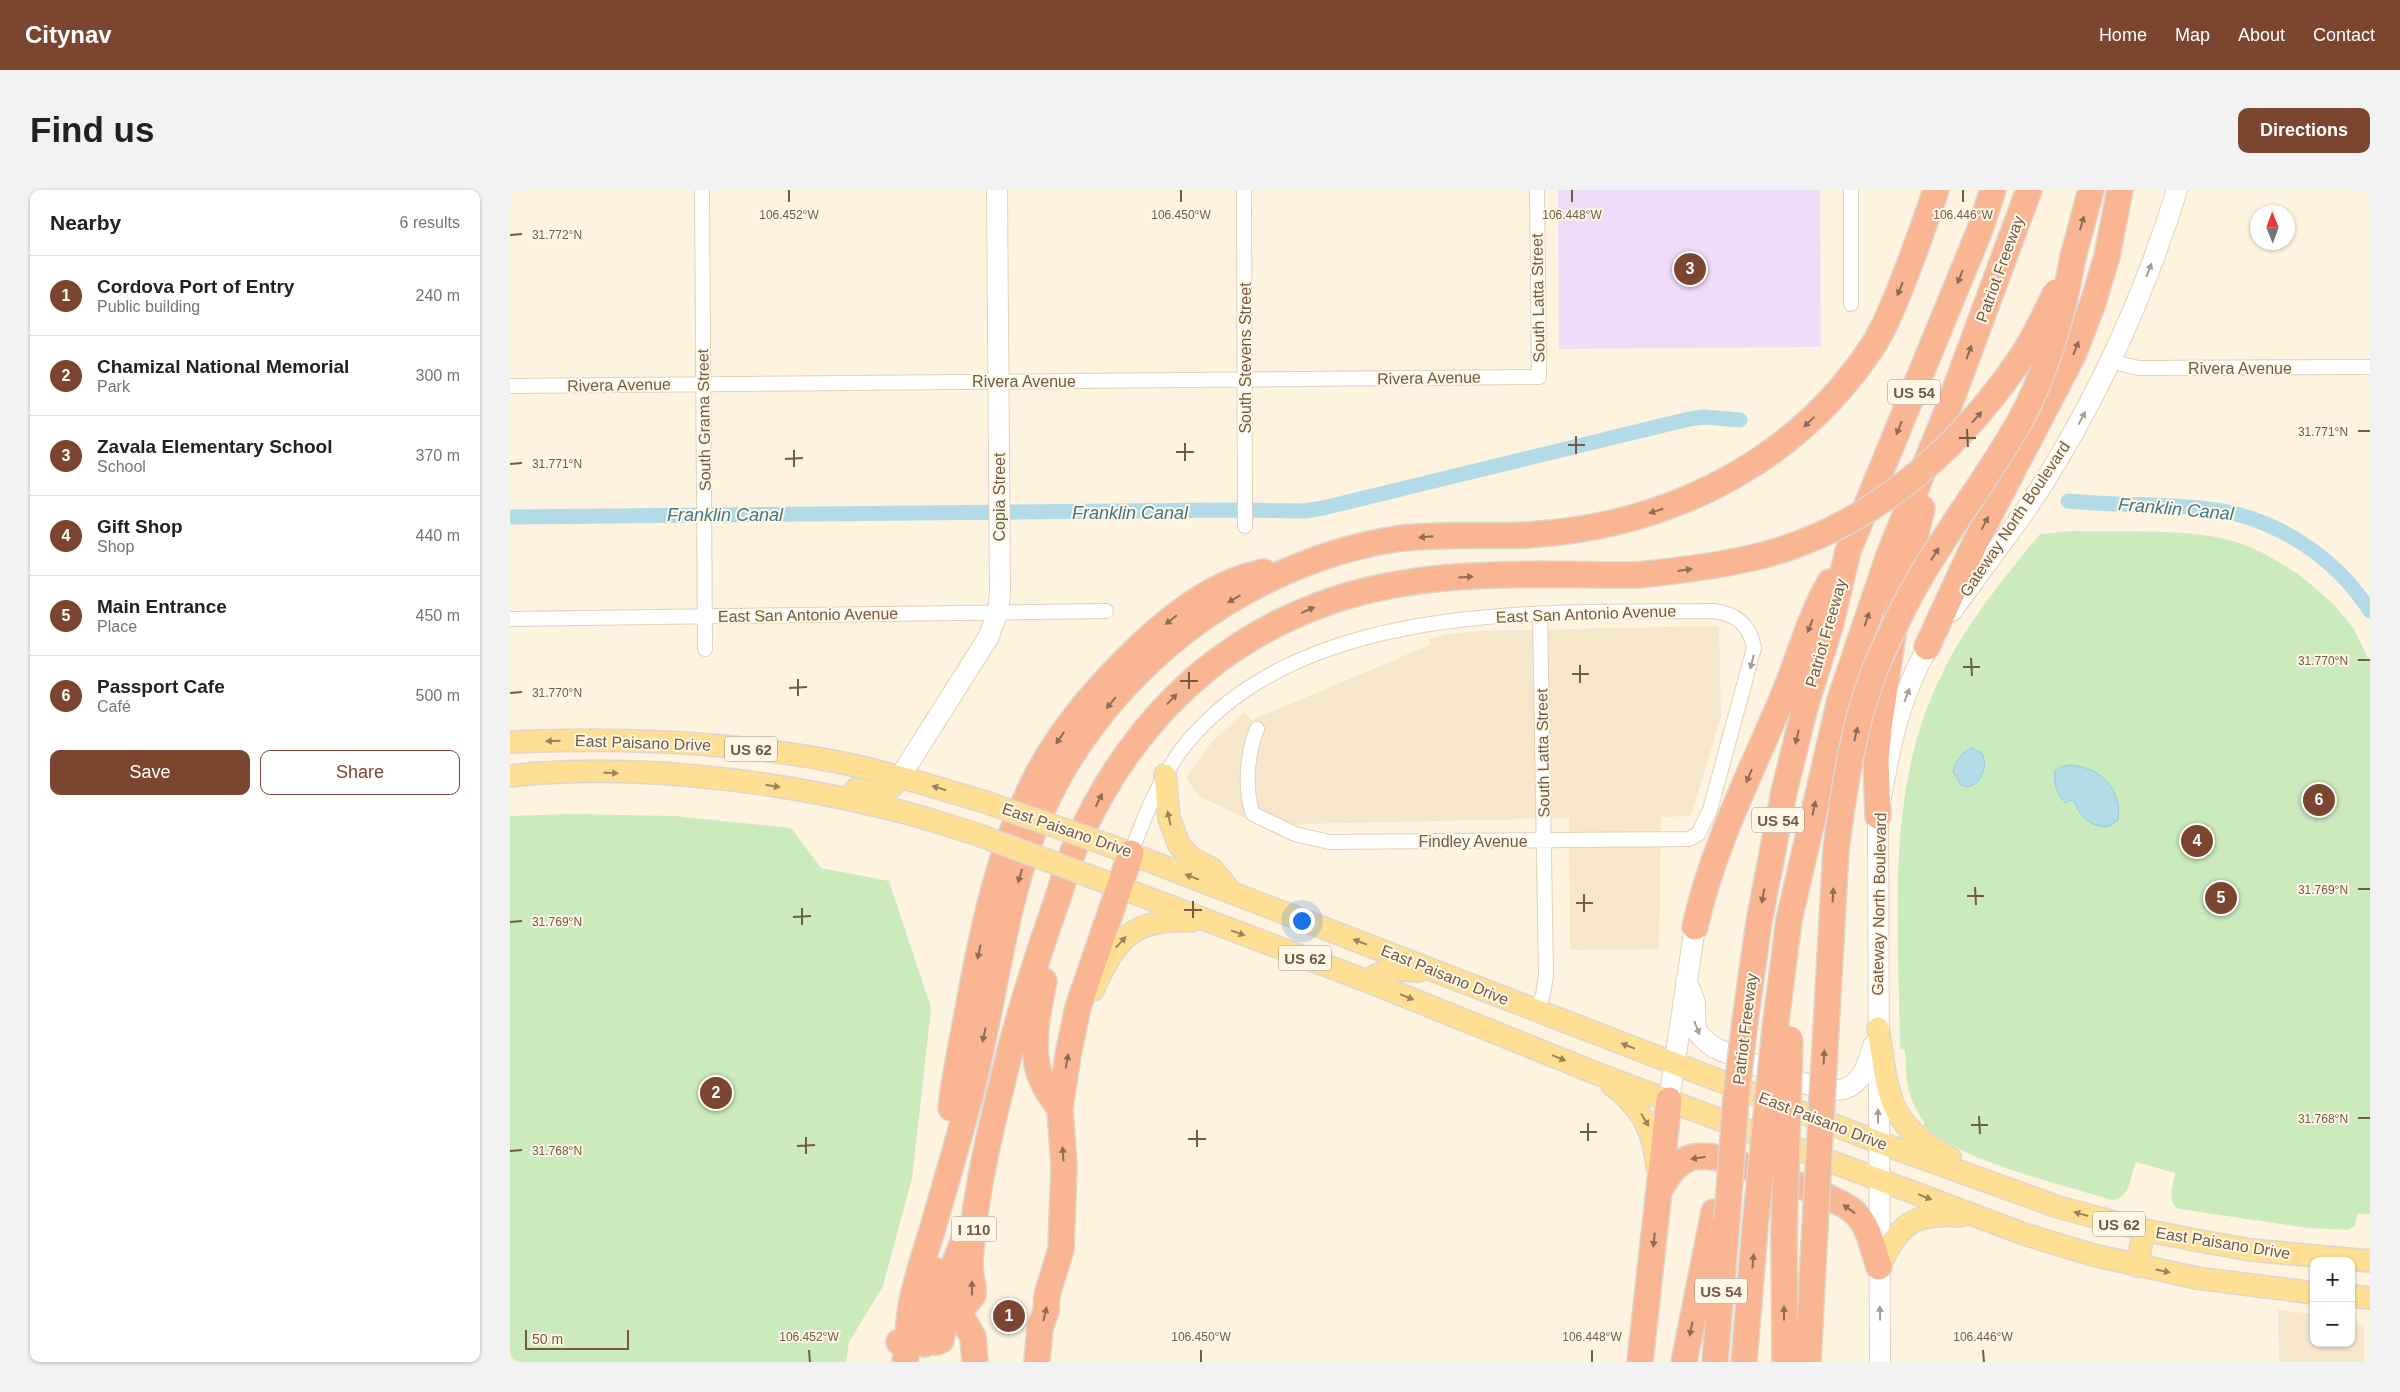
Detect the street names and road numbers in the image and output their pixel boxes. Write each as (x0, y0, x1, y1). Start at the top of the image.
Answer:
street label: Patriot Freeway (1973, 213, 2027, 325)
street label: South Latta Street (1528, 233, 1548, 363)
street label: South Stevens Street (1237, 282, 1254, 434)
street label: South Grama Street (694, 348, 714, 491)
street label: Rivera Avenue (2188, 360, 2292, 377)
street label: Rivera Avenue (1377, 369, 1481, 387)
street label: Rivera Avenue (972, 373, 1076, 390)
street label: Rivera Avenue (567, 376, 671, 394)
road number: US 54 (1888, 380, 1940, 404)
street label: Gateway North Boulevard (1957, 438, 2073, 600)
street label: Copia Street (991, 452, 1008, 541)
street label: Patriot Freeway (1802, 577, 1850, 689)
street label: East San Antonio Avenue (1496, 602, 1676, 626)
street label: East San Antonio Avenue (718, 605, 898, 625)
street label: South Latta Street (1533, 688, 1553, 818)
street label: East Paisano Drive (575, 732, 711, 754)
road number: US 62 (725, 736, 777, 762)
street label: East Paisano Drive (1000, 800, 1134, 860)
road number: US 54 (1752, 808, 1804, 832)
street label: Gateway North Boulevard (1869, 812, 1889, 996)
street label: Findley Avenue (1418, 833, 1528, 850)
street label: East Paisano Drive (1379, 942, 1511, 1008)
road number: US 62 (1279, 946, 1331, 970)
street label: Patriot Freeway (1730, 972, 1760, 1086)
street label: East Paisano Drive (1756, 1089, 1890, 1153)
road number: US 62 (2093, 1212, 2145, 1236)
road number: I 110 (952, 1216, 996, 1242)
street label: East Paisano Drive (2154, 1224, 2292, 1262)
road number: US 54 (1695, 1278, 1747, 1304)

